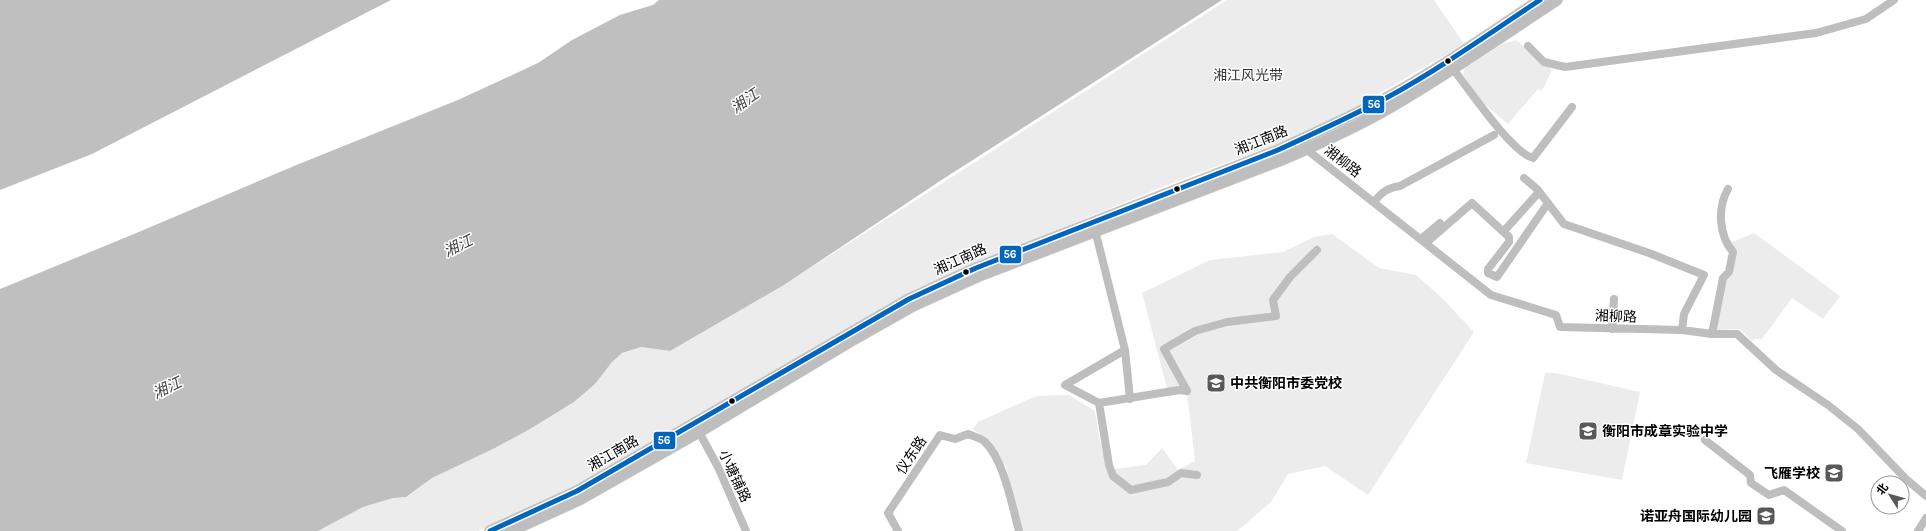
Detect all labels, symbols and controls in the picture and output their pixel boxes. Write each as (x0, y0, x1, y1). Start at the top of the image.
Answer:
unlabelled marker (1443, 56, 1453, 66)
park label: 湘江风光带 (1213, 67, 1283, 84)
water label: 湘江 (728, 84, 764, 117)
line badge: 56 (1362, 95, 1385, 114)
text: 56 (1367, 98, 1381, 111)
street label: 湘江南路 (1232, 122, 1290, 159)
street label: 湘柳路 (1321, 142, 1364, 181)
unlabelled marker (1172, 184, 1182, 194)
water label: 湘江 (441, 230, 477, 261)
street label: 湘江南路 (931, 240, 989, 279)
line badge: 56 (999, 245, 1022, 264)
text: 56 (1003, 248, 1017, 261)
unlabelled marker (961, 267, 971, 277)
street label: 湘柳路 (1595, 307, 1637, 326)
water label: 湘江 (150, 372, 186, 403)
school or university icon: 中共衡阳市委党校 (1205, 372, 1227, 394)
place label: 中共衡阳市委党校 (1230, 375, 1342, 392)
unlabelled marker (727, 396, 737, 406)
school or university icon: 衡阳市成章实验中学 (1577, 420, 1599, 442)
place label: 衡阳市成章实验中学 (1602, 423, 1728, 440)
line badge: 56 (653, 431, 676, 450)
street label: 湘江南路 (585, 432, 642, 475)
street label: 仪东路 (893, 433, 930, 477)
text: 56 (657, 434, 671, 447)
street label: 小塘铺路 (715, 447, 754, 505)
school or university icon: 飞雁学校 (1823, 462, 1845, 484)
place label: 飞雁学校 (1764, 465, 1820, 482)
north arrow (1870, 475, 1910, 515)
text: 北 (1874, 481, 1891, 498)
school or university icon: 诺亚舟国际幼儿园 (1755, 505, 1777, 527)
place label: 诺亚舟国际幼儿园 (1640, 508, 1752, 525)

